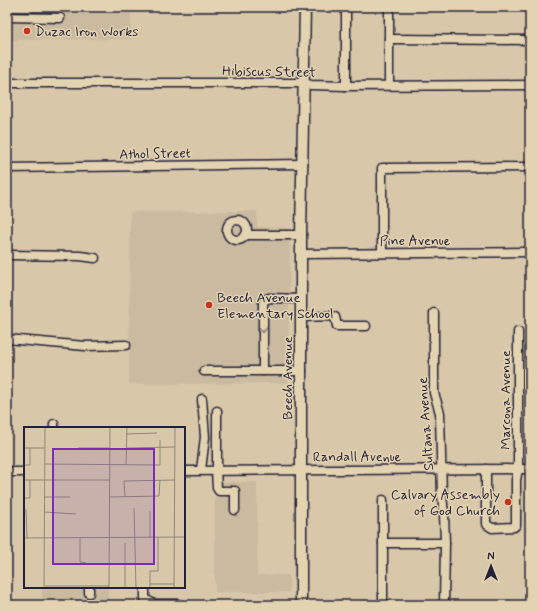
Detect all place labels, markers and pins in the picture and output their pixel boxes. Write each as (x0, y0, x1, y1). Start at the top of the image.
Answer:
place label: Duzac Iron Works (35, 23, 139, 41)
marker: Duzac Iron Works (22, 26, 32, 36)
place label: Beech Avenue Elementary School (217, 289, 333, 323)
marker: Beech Avenue Elementary School (204, 300, 214, 310)
place label: Calvary Assembly of God Church (391, 486, 500, 520)
marker: Calvary Assembly of God Church (503, 497, 513, 507)

